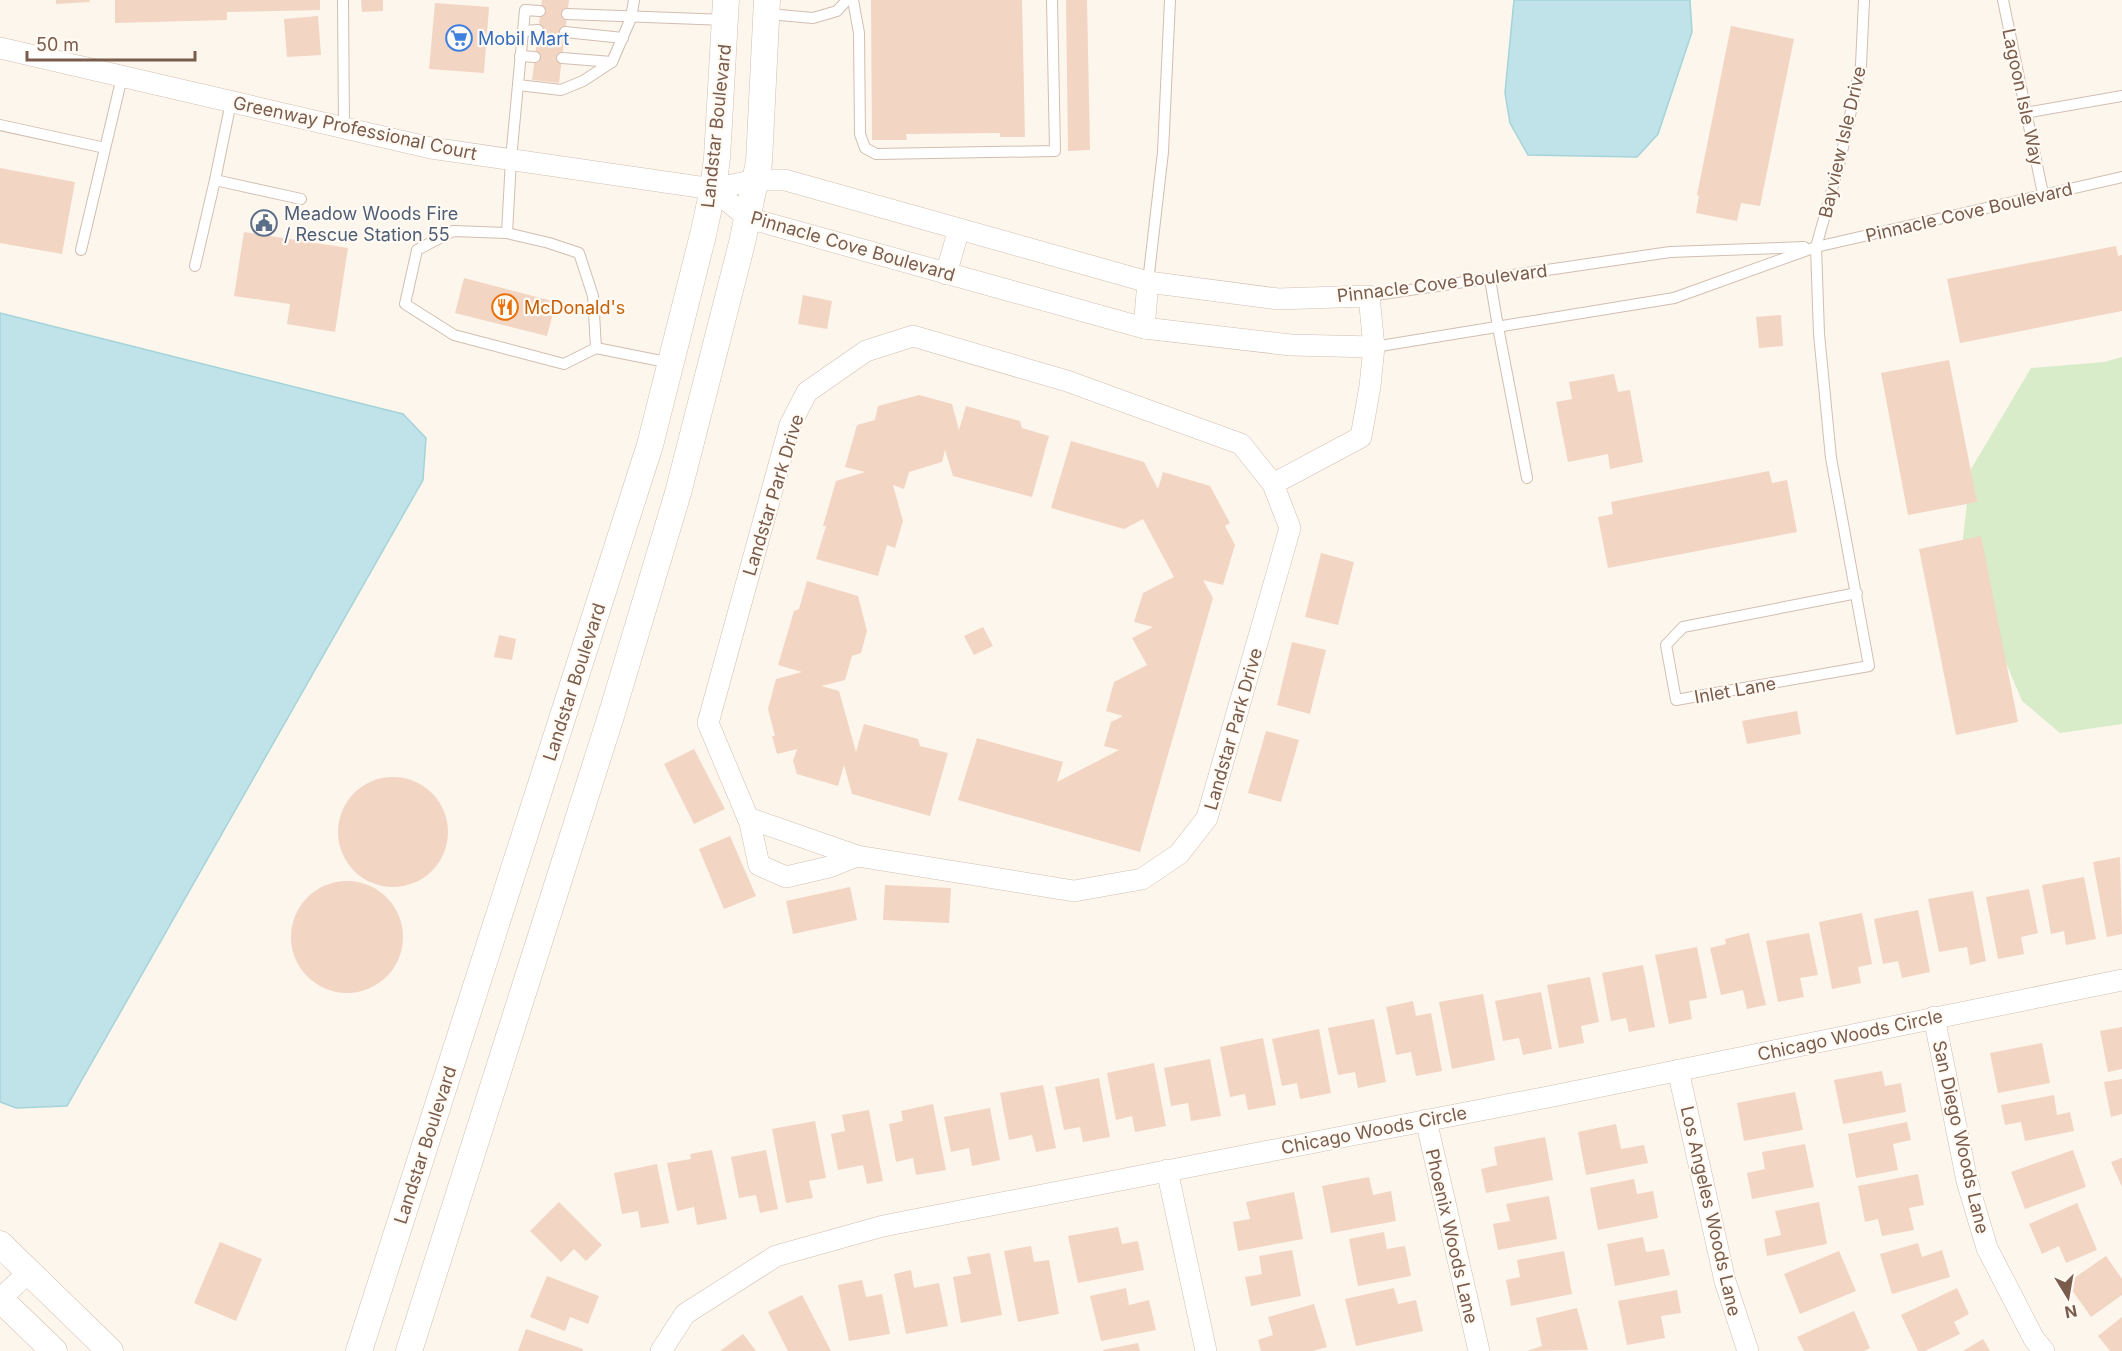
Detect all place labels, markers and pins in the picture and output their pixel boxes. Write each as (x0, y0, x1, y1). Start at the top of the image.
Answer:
supermarket icon: Mobil Mart (444, 23, 474, 53)
place label: Mobil Mart (478, 28, 569, 49)
place label: Meadow Woods Fire / Rescue Station 55 (284, 203, 458, 245)
public building icon: Meadow Woods Fire / Rescue Station 55 (249, 208, 279, 238)
restaurant icon: McDonald's (490, 292, 520, 322)
place label: McDonald's (524, 297, 625, 318)

